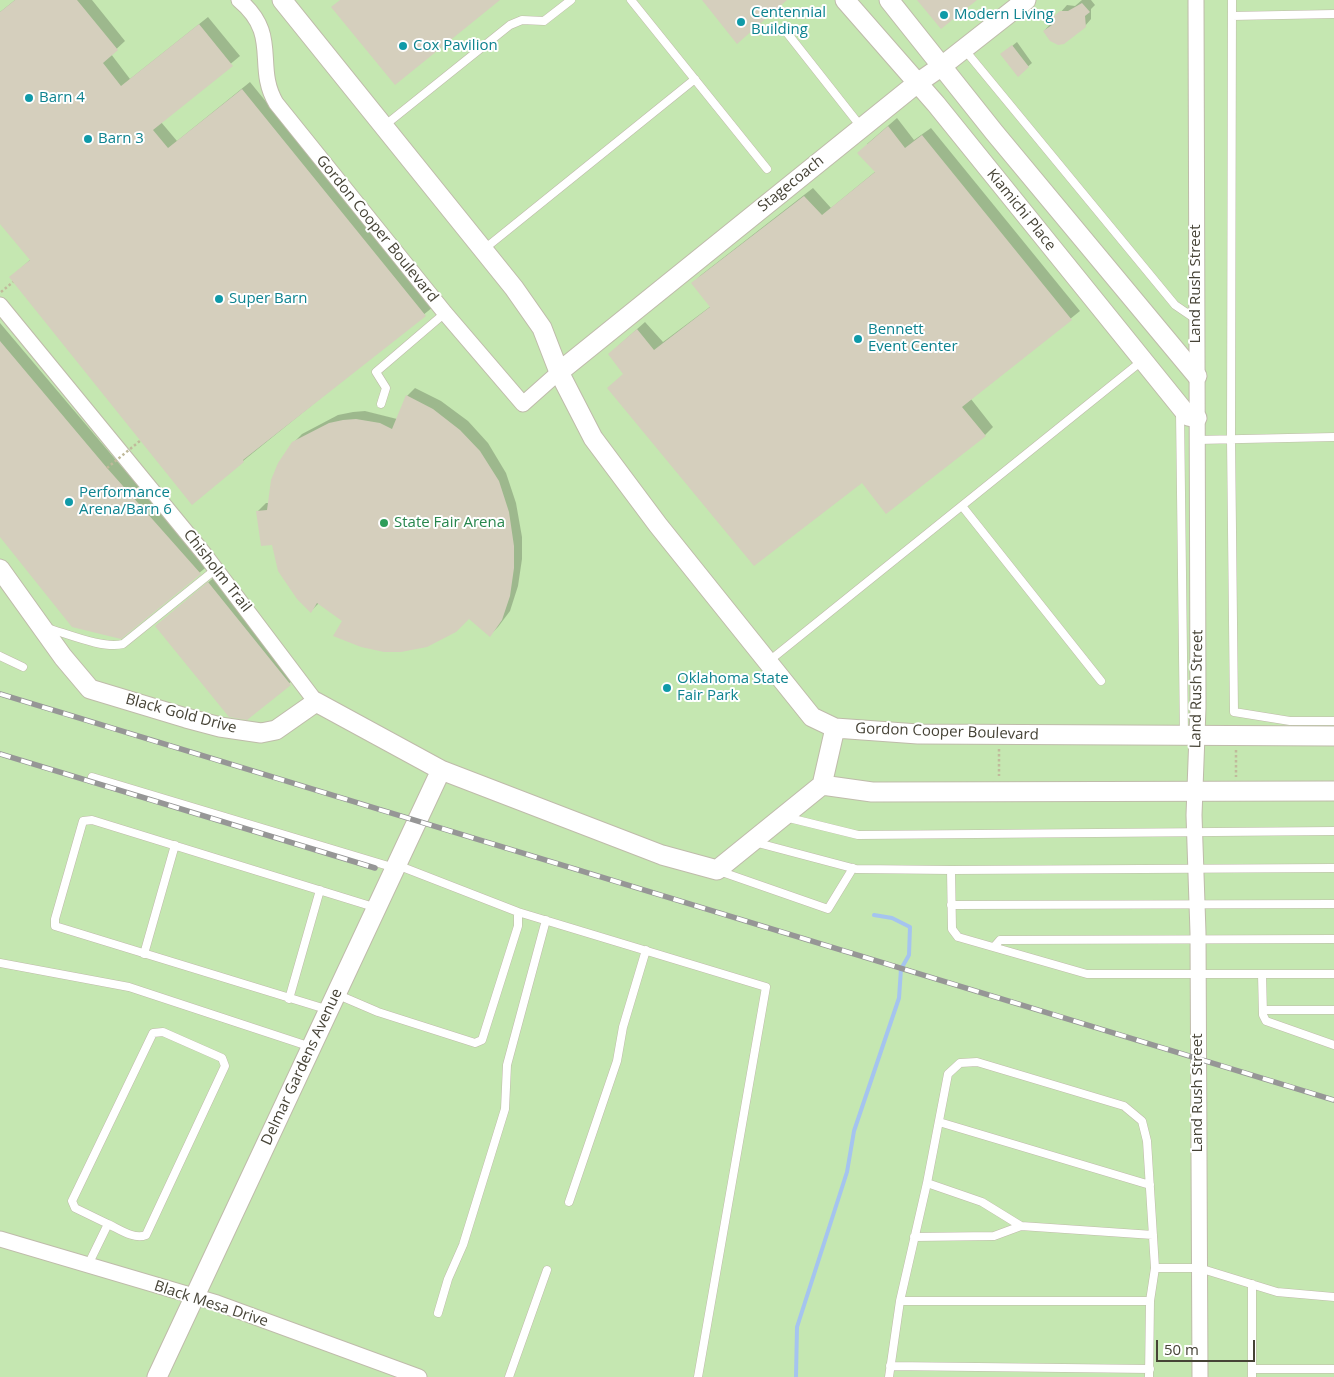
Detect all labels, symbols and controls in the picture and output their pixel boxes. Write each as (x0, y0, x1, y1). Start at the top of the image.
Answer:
place label: Centennial Building (751, 4, 826, 39)
place label: Modern Living (954, 6, 1054, 24)
marker: Modern Living (938, 9, 950, 21)
marker: Centennial Building (735, 16, 747, 28)
place label: Cox Pavilion (413, 37, 498, 55)
marker: Cox Pavilion (397, 40, 409, 52)
place label: Barn 4 (39, 89, 85, 107)
marker: Barn 4 (23, 92, 35, 104)
place label: Barn 3 (98, 130, 144, 148)
marker: Barn 3 (82, 133, 94, 145)
street label: Gordon Cooper Boulevard (312, 152, 442, 306)
street label: Stagecoach (754, 152, 828, 216)
street label: Kiamichi Place (983, 166, 1059, 254)
street label: Land Rush Street (1187, 224, 1205, 344)
place label: Super Barn (229, 290, 307, 308)
marker: Super Barn (213, 293, 225, 305)
place label: Bennett Event Center (868, 321, 958, 356)
marker: Bennett Event Center (852, 333, 864, 345)
place label: Performance Arena/Barn 6 (79, 484, 172, 519)
marker: Performance Arena/Barn 6 (63, 496, 75, 508)
place label: State Fair Arena (394, 514, 505, 532)
marker: State Fair Arena (378, 517, 390, 529)
street label: Chisholm Trail (179, 526, 255, 616)
street label: Land Rush Street (1187, 629, 1207, 749)
place label: Oklahoma State Fair Park (677, 670, 789, 705)
marker: Oklahoma State Fair Park (661, 682, 673, 694)
street label: Black Gold Drive (123, 691, 239, 737)
street label: Gordon Cooper Boulevard (855, 720, 1039, 744)
street label: Delmar Gardens Avenue (258, 986, 346, 1148)
street label: Land Rush Street (1189, 1033, 1207, 1153)
street label: Black Mesa Drive (152, 1277, 270, 1331)
scale bar (1159, 1330, 1258, 1362)
text: 50 m (1164, 1339, 1199, 1359)

